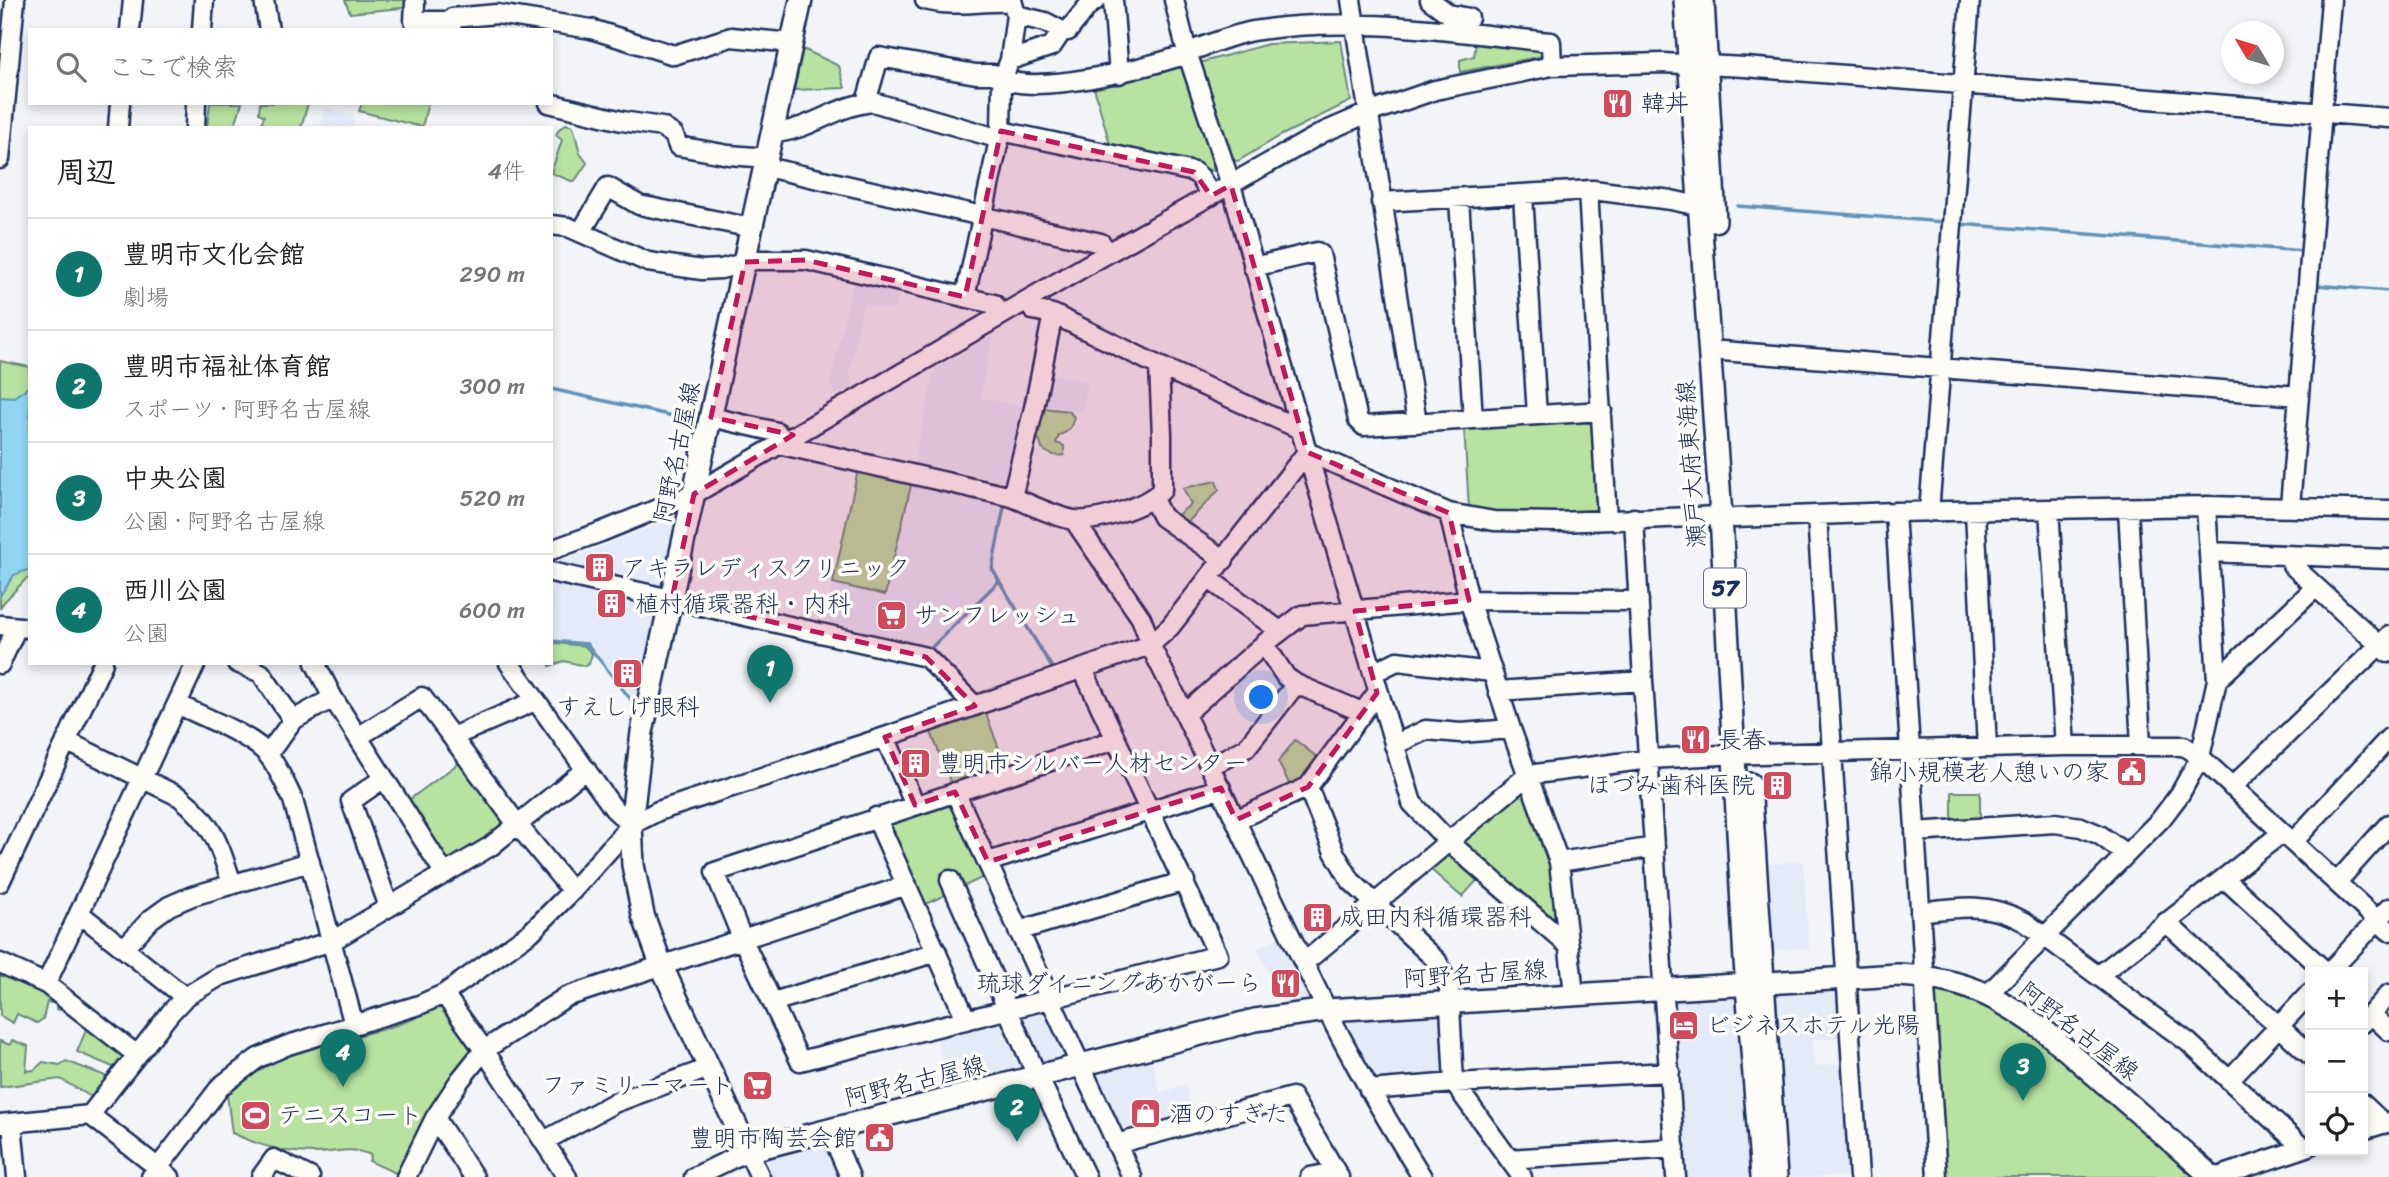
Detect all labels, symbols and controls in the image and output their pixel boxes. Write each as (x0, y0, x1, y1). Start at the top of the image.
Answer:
north arrow (2221, 21, 2284, 84)
search box (28, 28, 553, 105)
text: ここで検索 (108, 44, 238, 90)
icon: search (52, 48, 90, 86)
place label: 韓丼 (1641, 82, 1689, 124)
restaurant icon: 韓丼 (1601, 86, 1635, 120)
text: 周辺 (56, 145, 116, 199)
text: 4件 (488, 151, 525, 192)
text: 豊明市文化会館 (123, 231, 305, 277)
text: 1 (74, 254, 84, 295)
text: 290 m (459, 254, 525, 295)
text: 劇場 (123, 277, 169, 318)
text: 豊明市福祉体育館 (123, 343, 331, 389)
text: 2 (72, 366, 86, 407)
text: 300 m (460, 366, 525, 407)
street label: 阿野名古屋線 (641, 377, 713, 527)
street label: 瀬戸大府東海線 (1664, 379, 1718, 549)
text: スポーツ · 阿野名古屋線 (123, 389, 371, 430)
text: 中央公園 (123, 455, 227, 501)
text: 3 (73, 478, 85, 519)
text: 520 m (459, 478, 525, 519)
text: 公園 · 阿野名古屋線 (123, 501, 325, 542)
place label: アキラレディスクリニック (622, 547, 910, 589)
building icon: アキラレディスクリニック (582, 551, 616, 585)
text: 西川公園 (123, 567, 227, 613)
road number: 57 (1704, 568, 1746, 608)
place label: 植村循環器科・内科 (635, 583, 851, 625)
building icon: 植村循環器科・内科 (595, 587, 629, 621)
text: 4 (72, 590, 86, 631)
text: 600 m (459, 590, 525, 631)
place label: サンフレッシュ (914, 594, 1081, 636)
supermarket icon: サンフレッシュ (874, 598, 908, 632)
text: 公園 (123, 613, 169, 654)
pin: 1 (747, 645, 793, 703)
building icon: すえしげ眼科 (611, 656, 645, 690)
your location (1244, 680, 1278, 714)
place label: すえしげ眼科 (556, 686, 700, 728)
place label: 長春 (1718, 719, 1766, 761)
restaurant icon: 長春 (1678, 723, 1712, 757)
place label: 豊明市シルバー人材センター (938, 742, 1248, 784)
building icon: 豊明市シルバー人材センター (898, 746, 932, 780)
place label: 錦小規模老人憩いの家 (1869, 751, 2109, 793)
public building icon: 錦小規模老人憩いの家 (2115, 755, 2149, 789)
place label: ほづみ歯科医院 (1587, 764, 1755, 806)
building icon: ほづみ歯科医院 (1761, 768, 1795, 802)
place label: 成田内科循環器科 (1340, 896, 1532, 938)
building icon: 成田内科循環器科 (1300, 900, 1334, 934)
street label: 阿野名古屋線 (1402, 948, 1548, 1000)
place label: 琉球ダイニングあかがーら (976, 962, 1262, 1004)
restaurant icon: 琉球ダイニングあかがーら (1268, 966, 1302, 1000)
map controls (2305, 967, 2368, 1156)
button: + (2305, 967, 2368, 1030)
street label: 阿野名古屋線 (2009, 970, 2149, 1092)
place label: ビジネスホテル光陽 (1706, 1004, 1920, 1046)
hotel icon: ビジネスホテル光陽 (1666, 1008, 1700, 1042)
pin: 4 (320, 1029, 366, 1087)
button: − (2305, 1030, 2368, 1093)
street label: 阿野名古屋線 (840, 1043, 990, 1119)
pin: 3 (2000, 1043, 2046, 1101)
place label: ファミリーマート (542, 1064, 734, 1106)
supermarket icon: ファミリーマート (740, 1068, 774, 1102)
pin: 2 (994, 1084, 1040, 1142)
place label: 酒のすぎた (1169, 1093, 1289, 1135)
button: locate (2305, 1093, 2368, 1156)
place label: テニスコート (278, 1094, 422, 1136)
shop icon: 酒のすぎた (1129, 1097, 1163, 1131)
sports icon: テニスコート (238, 1098, 272, 1132)
place label: 豊明市陶芸会館 (689, 1117, 857, 1159)
public building icon: 豊明市陶芸会館 (863, 1121, 897, 1155)

